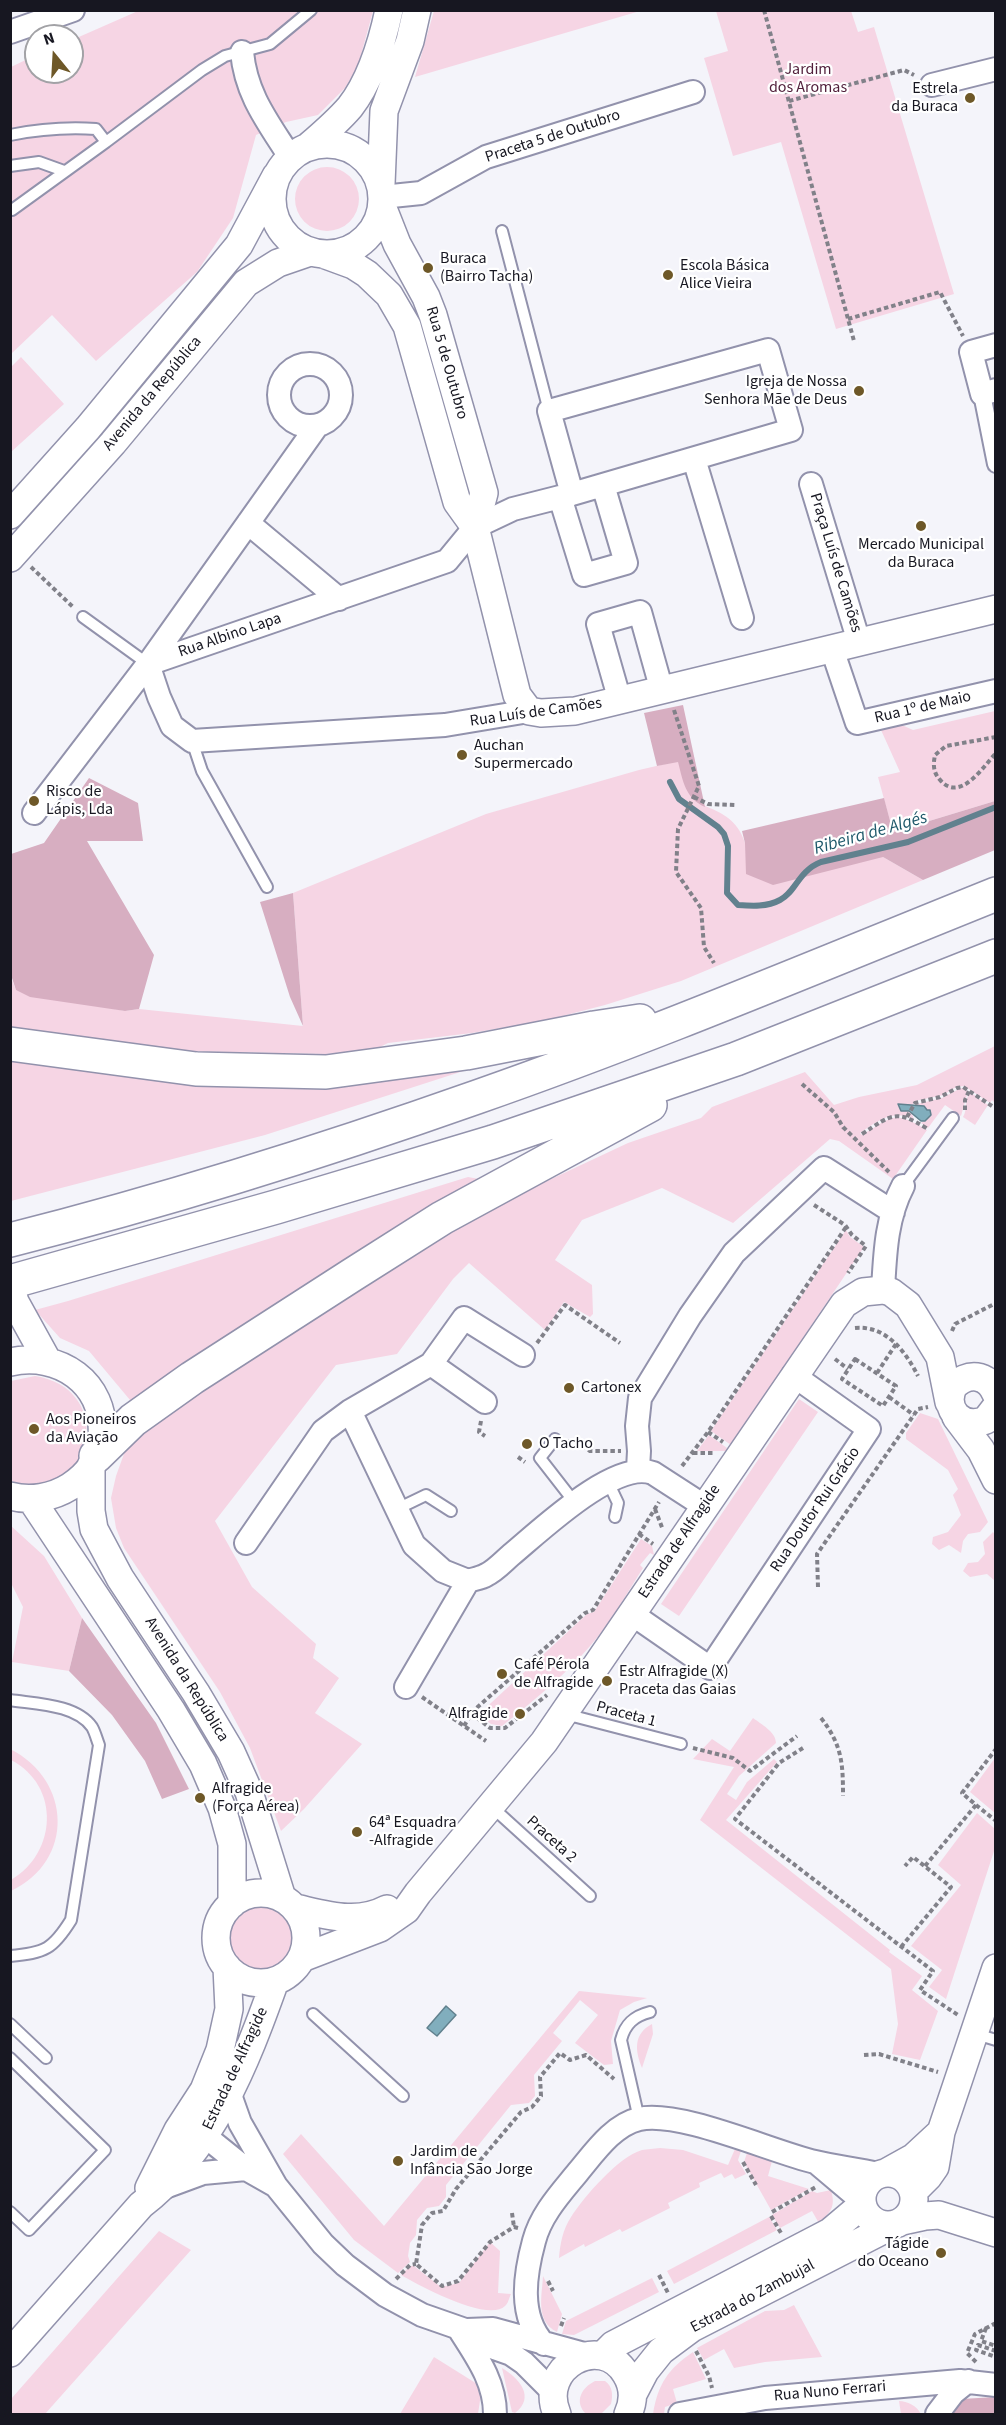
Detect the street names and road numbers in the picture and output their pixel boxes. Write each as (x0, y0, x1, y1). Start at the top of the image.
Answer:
street label: Praceta 5 de Outubro (483, 106, 623, 168)
street label: Rua 5 de Outubro (421, 304, 471, 422)
street label: Avenida da República (100, 333, 206, 455)
street label: Praça Luís de Camões (805, 491, 865, 635)
street label: Rua Albino Lapa (176, 609, 284, 663)
street label: Rua 1º de Maio (873, 688, 973, 728)
street label: Rua Luís de Camões (469, 694, 603, 732)
street label: Rua Doutor Rui Grácio (767, 1444, 865, 1576)
street label: Estrada de Alfragide (635, 1481, 725, 1603)
street label: Avenida da República (140, 1614, 232, 1746)
street label: Praceta 1 (594, 1698, 658, 1732)
street label: Praceta 2 (522, 1812, 580, 1868)
street label: Estrada de Alfragide (199, 2005, 273, 2133)
street label: Estrada do Zambujal (688, 2256, 818, 2338)
street label: Rua Nuno Ferrari (773, 2378, 887, 2406)

